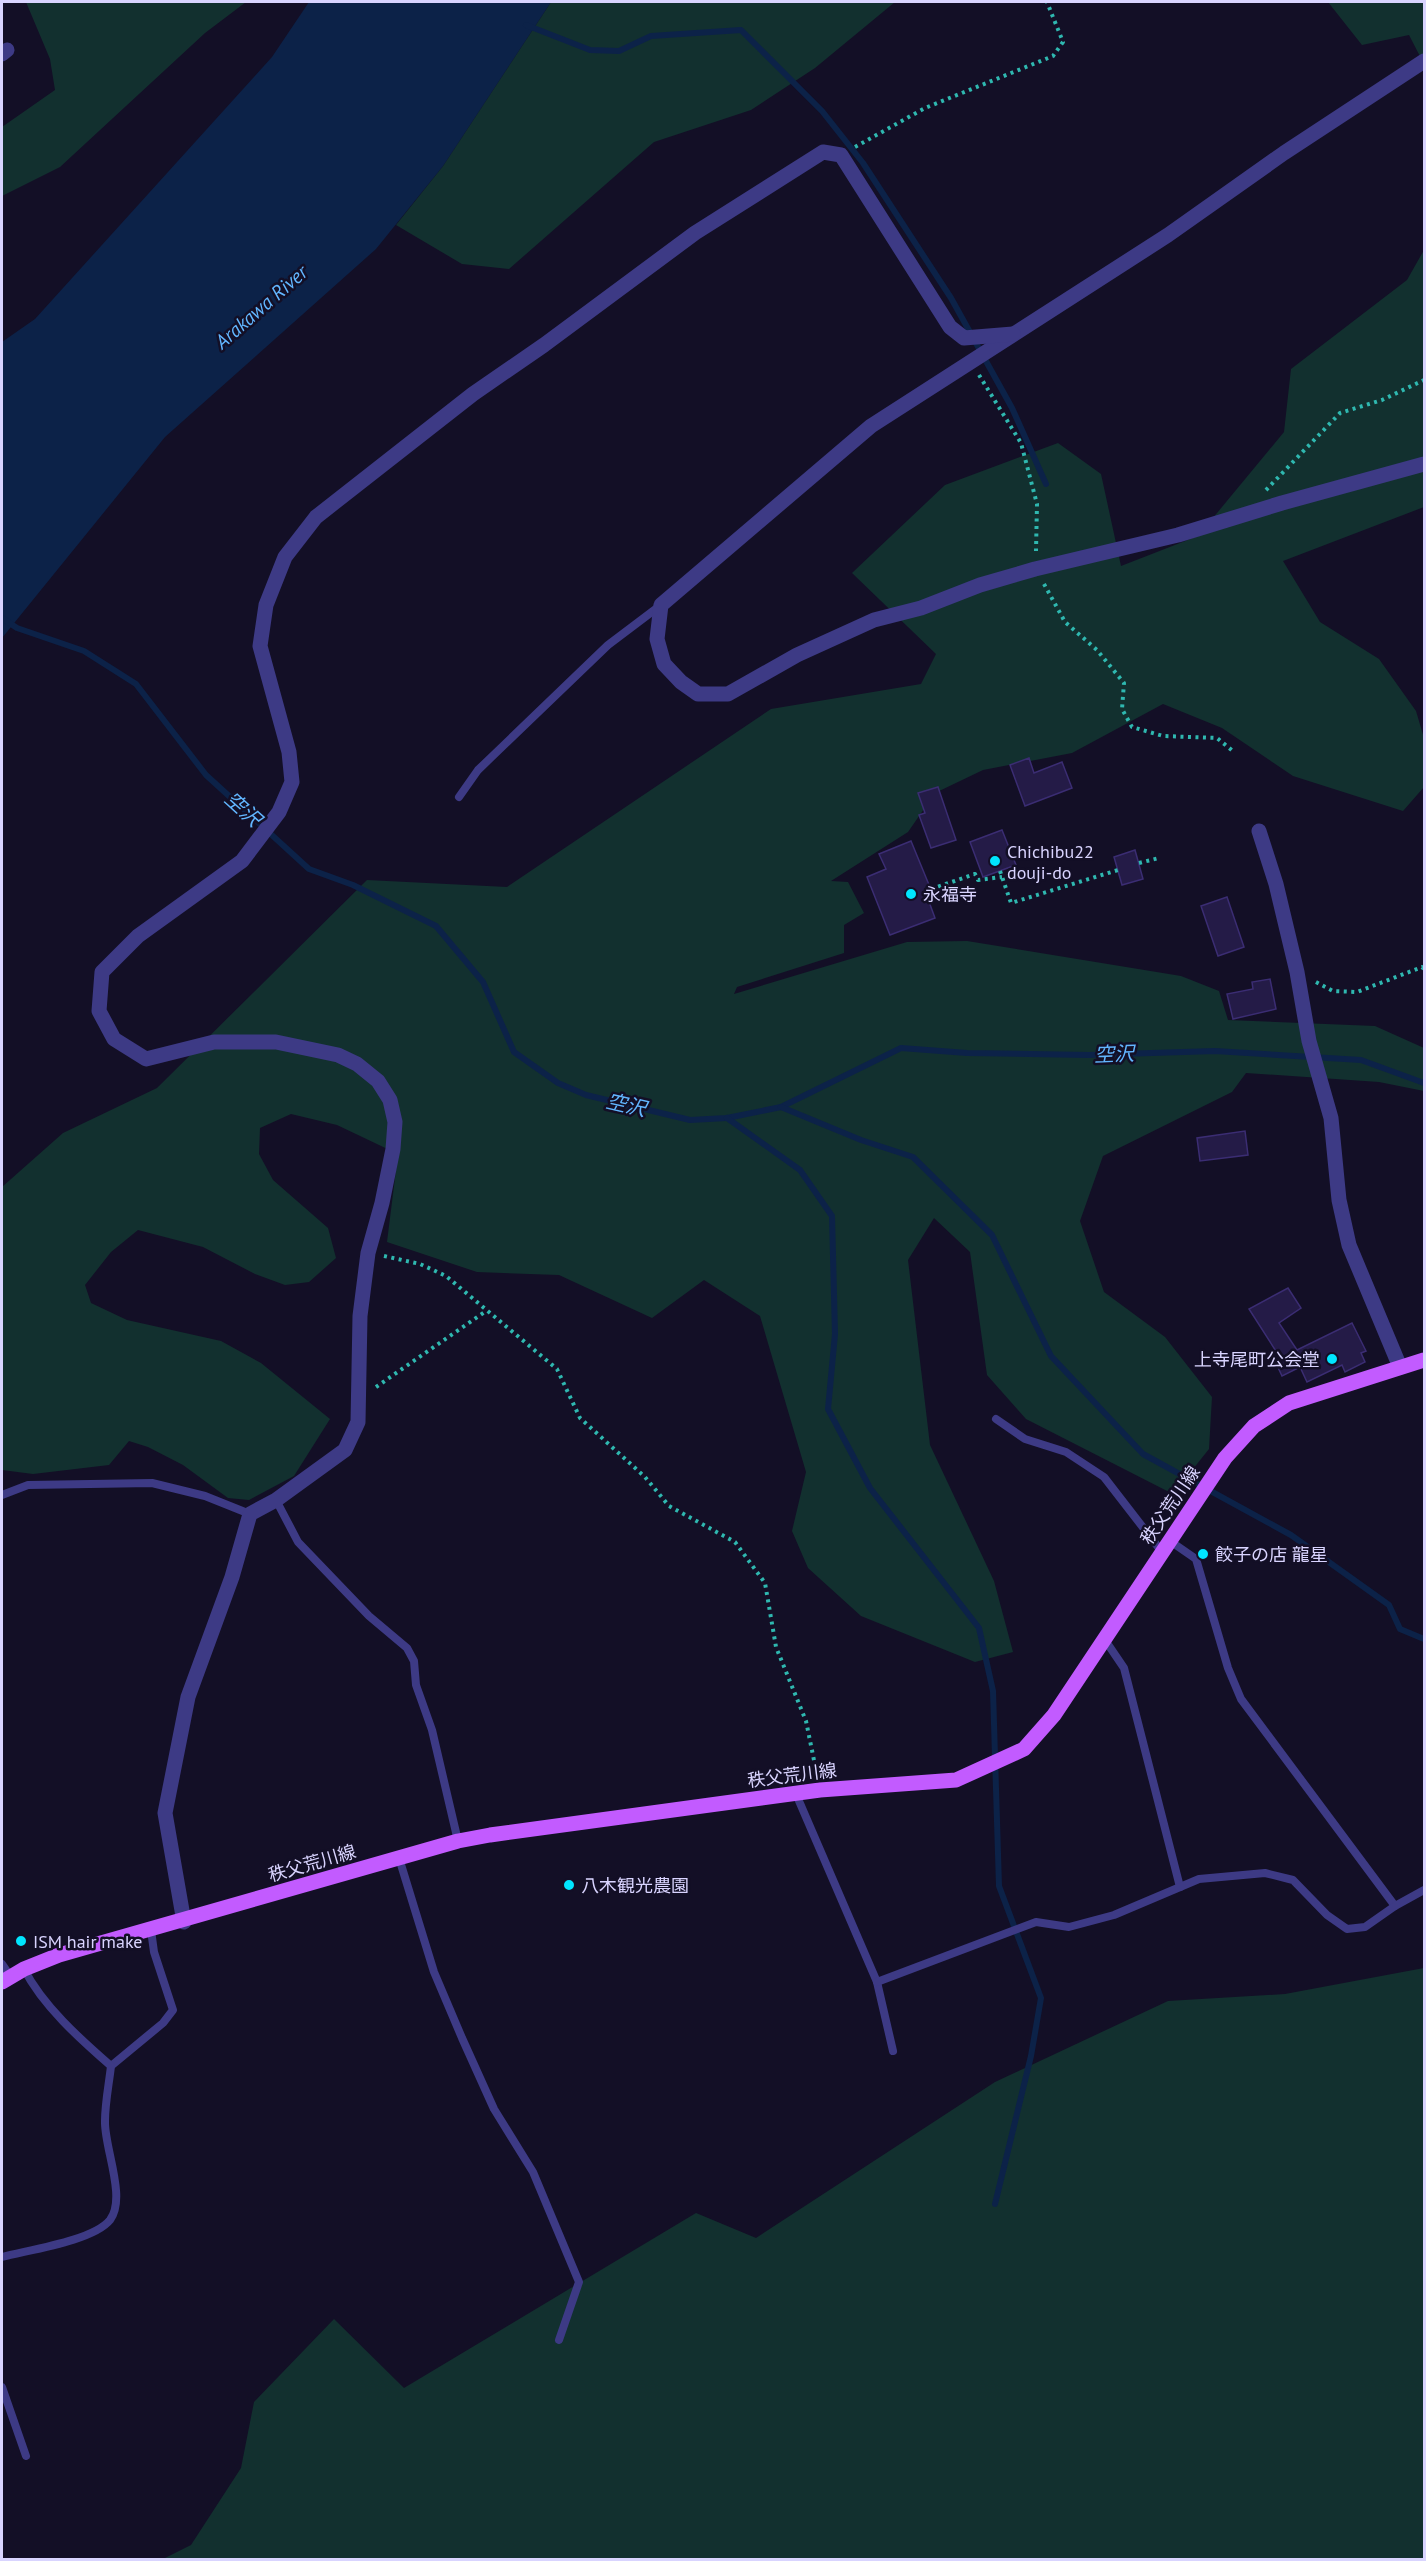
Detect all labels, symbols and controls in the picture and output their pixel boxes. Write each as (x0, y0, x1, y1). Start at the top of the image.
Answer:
water label: Arakawa River (208, 259, 314, 355)
water label: 空沢 (219, 786, 269, 834)
place label: Chichibu22 douji-do (1007, 840, 1094, 884)
marker: Chichibu22 douji-do (988, 854, 1002, 868)
place label: 永福寺 (923, 883, 977, 906)
marker: 永福寺 (904, 887, 918, 901)
water label: 空沢 (1094, 1040, 1137, 1068)
water label: 空沢 (604, 1088, 651, 1123)
place label: 上寺尾町公会堂 (1194, 1348, 1320, 1371)
marker: 上寺尾町公会堂 (1325, 1352, 1339, 1366)
street label: 秩父荒川線 (1135, 1461, 1205, 1549)
place label: 餃子の店 龍星 (1215, 1543, 1328, 1566)
marker: 餃子の店 龍星 (1196, 1547, 1210, 1561)
street label: 秩父荒川線 (746, 1758, 838, 1792)
street label: 秩父荒川線 (266, 1840, 358, 1886)
place label: 八木観光農園 (581, 1874, 689, 1897)
marker: 八木観光農園 (562, 1878, 576, 1892)
place label: ISM hair make (33, 1930, 142, 1953)
marker: ISM hair make (14, 1934, 28, 1948)

